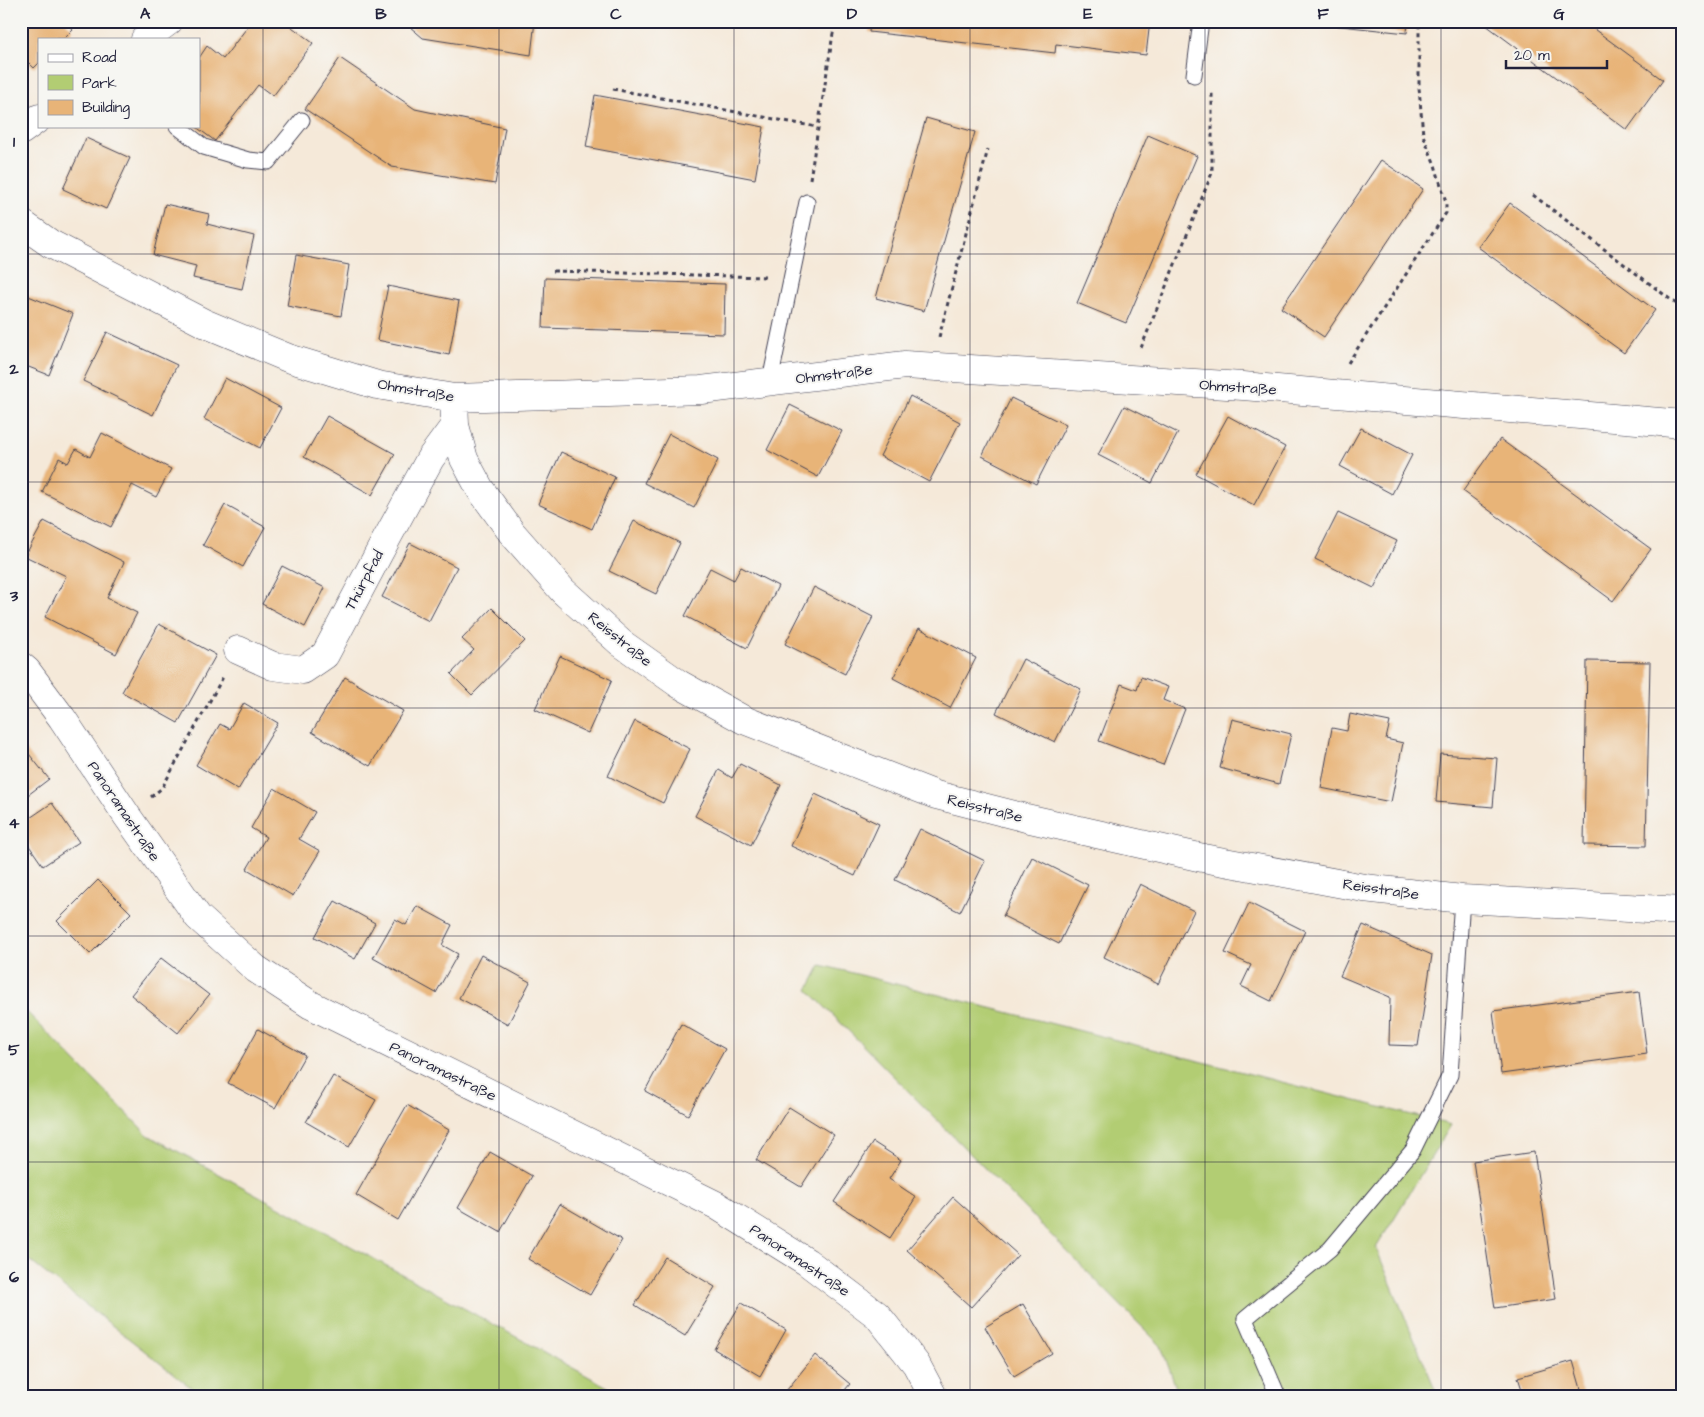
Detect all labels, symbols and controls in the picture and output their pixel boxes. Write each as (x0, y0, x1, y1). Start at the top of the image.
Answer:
text: A (140, 3, 151, 25)
text: B (375, 3, 387, 25)
text: C (610, 3, 622, 25)
text: D (847, 3, 858, 25)
text: E (1083, 3, 1093, 25)
text: F (1317, 3, 1329, 25)
text: G (1553, 3, 1565, 25)
legend (38, 38, 200, 128)
scale bar (1506, 38, 1608, 70)
text: 20 m (1514, 45, 1550, 66)
text: Road (82, 47, 117, 68)
text: Park (82, 73, 117, 94)
text: Building (82, 97, 130, 119)
text: 1 (13, 131, 16, 153)
text: 2 (8, 358, 19, 380)
street label: Ohmstraße (794, 359, 874, 390)
street label: Ohmstraße (376, 373, 456, 408)
street label: Ohmstraße (1199, 374, 1277, 401)
street label: Thürpfad (340, 546, 389, 614)
text: 3 (9, 585, 19, 607)
street label: Reisstraße (583, 607, 656, 672)
street label: Panoramastraße (82, 757, 165, 866)
street label: Reisstraße (945, 789, 1025, 828)
text: 4 (9, 812, 20, 834)
street label: Reisstraße (1341, 874, 1420, 905)
street label: Panoramastraße (386, 1036, 500, 1106)
text: 5 (8, 1039, 20, 1061)
street label: Panoramastraße (745, 1219, 854, 1302)
text: 6 (9, 1266, 19, 1288)

